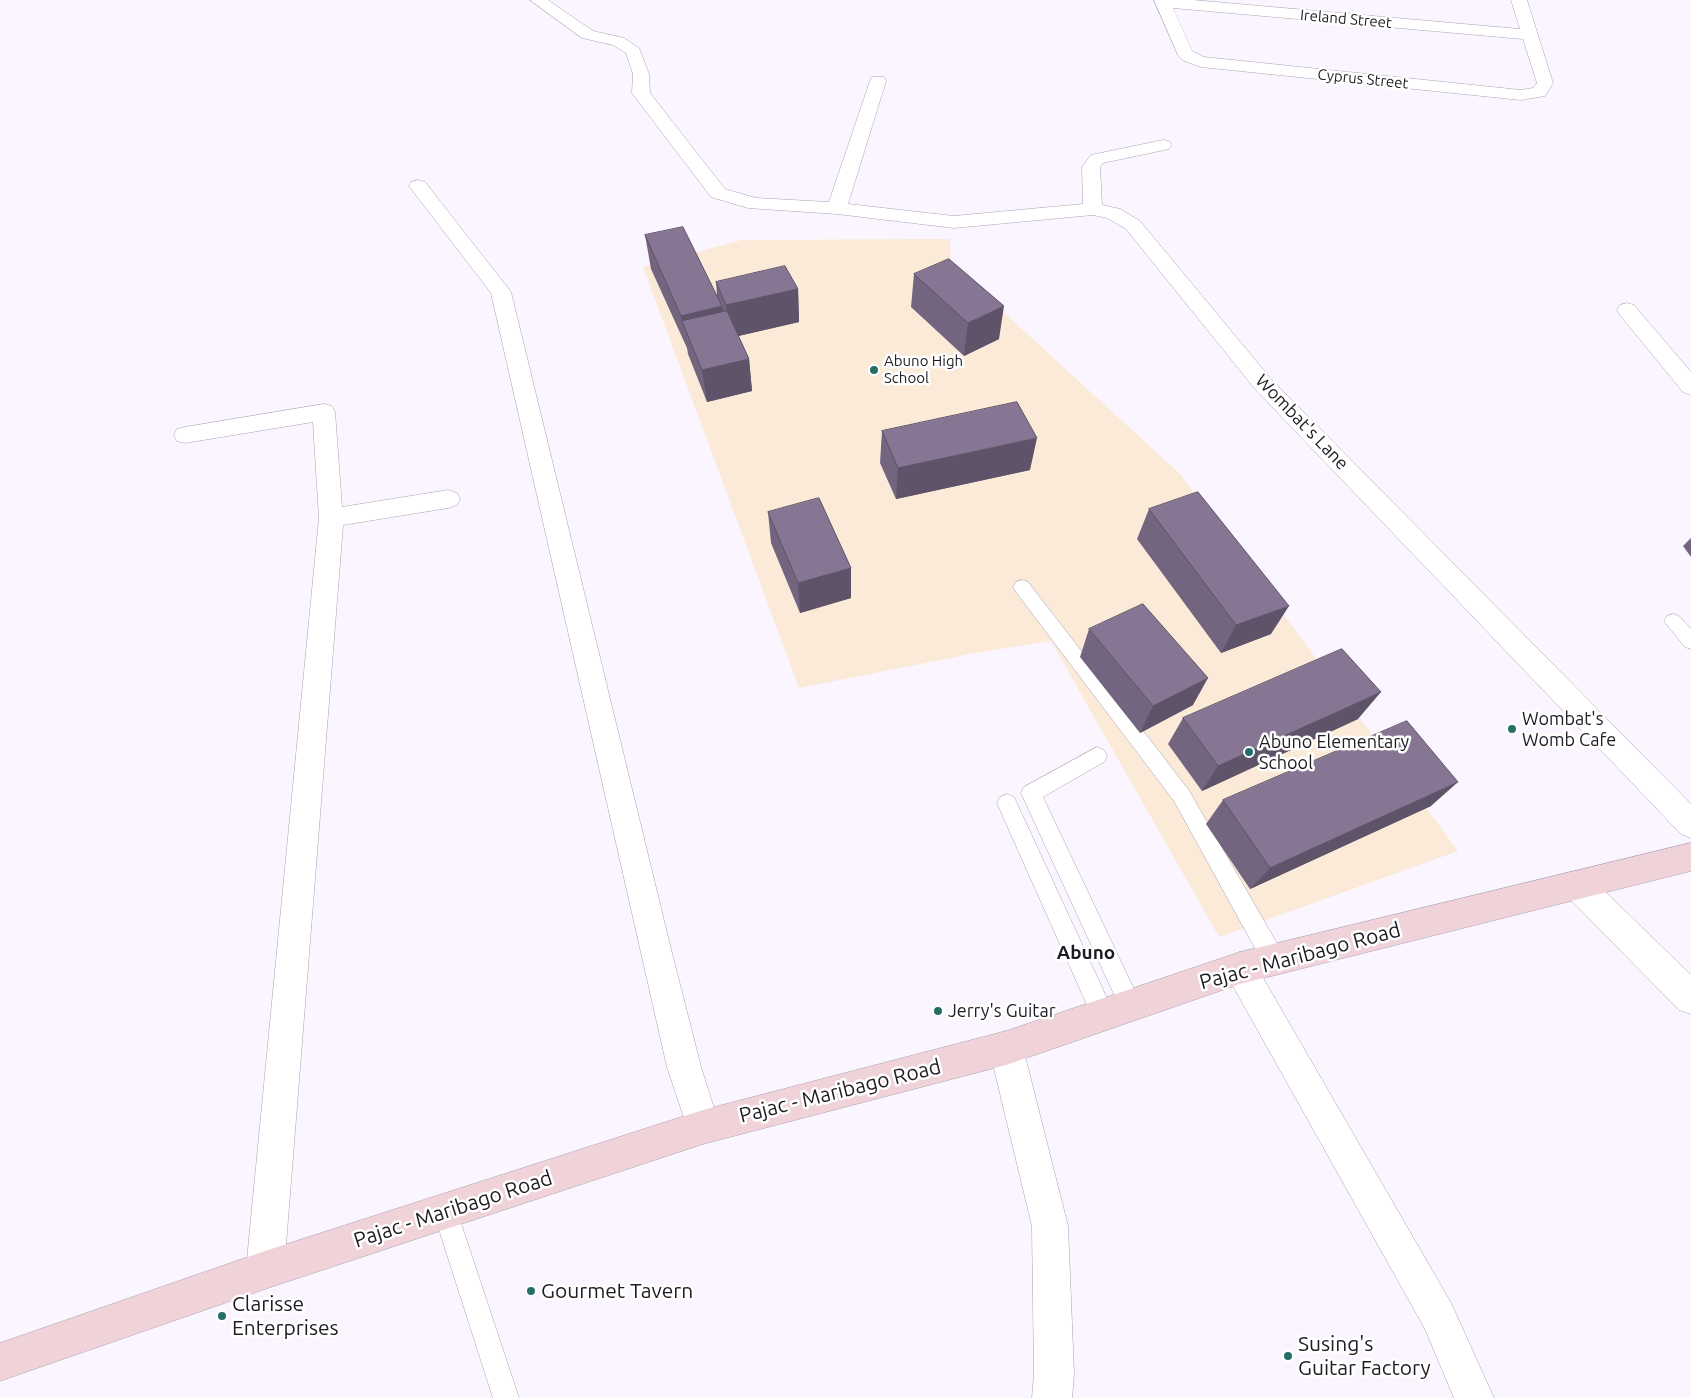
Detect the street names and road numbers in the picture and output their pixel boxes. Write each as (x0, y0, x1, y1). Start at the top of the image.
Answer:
street label: Ireland Street (1299, 6, 1393, 32)
street label: Cyprus Street (1317, 65, 1409, 93)
street label: Wombat's Lane (1251, 370, 1353, 474)
street label: Pajac - Maribago Road (1197, 917, 1403, 995)
street label: Pajac - Maribago Road (736, 1054, 944, 1128)
street label: Pajac - Maribago Road (351, 1165, 555, 1253)

